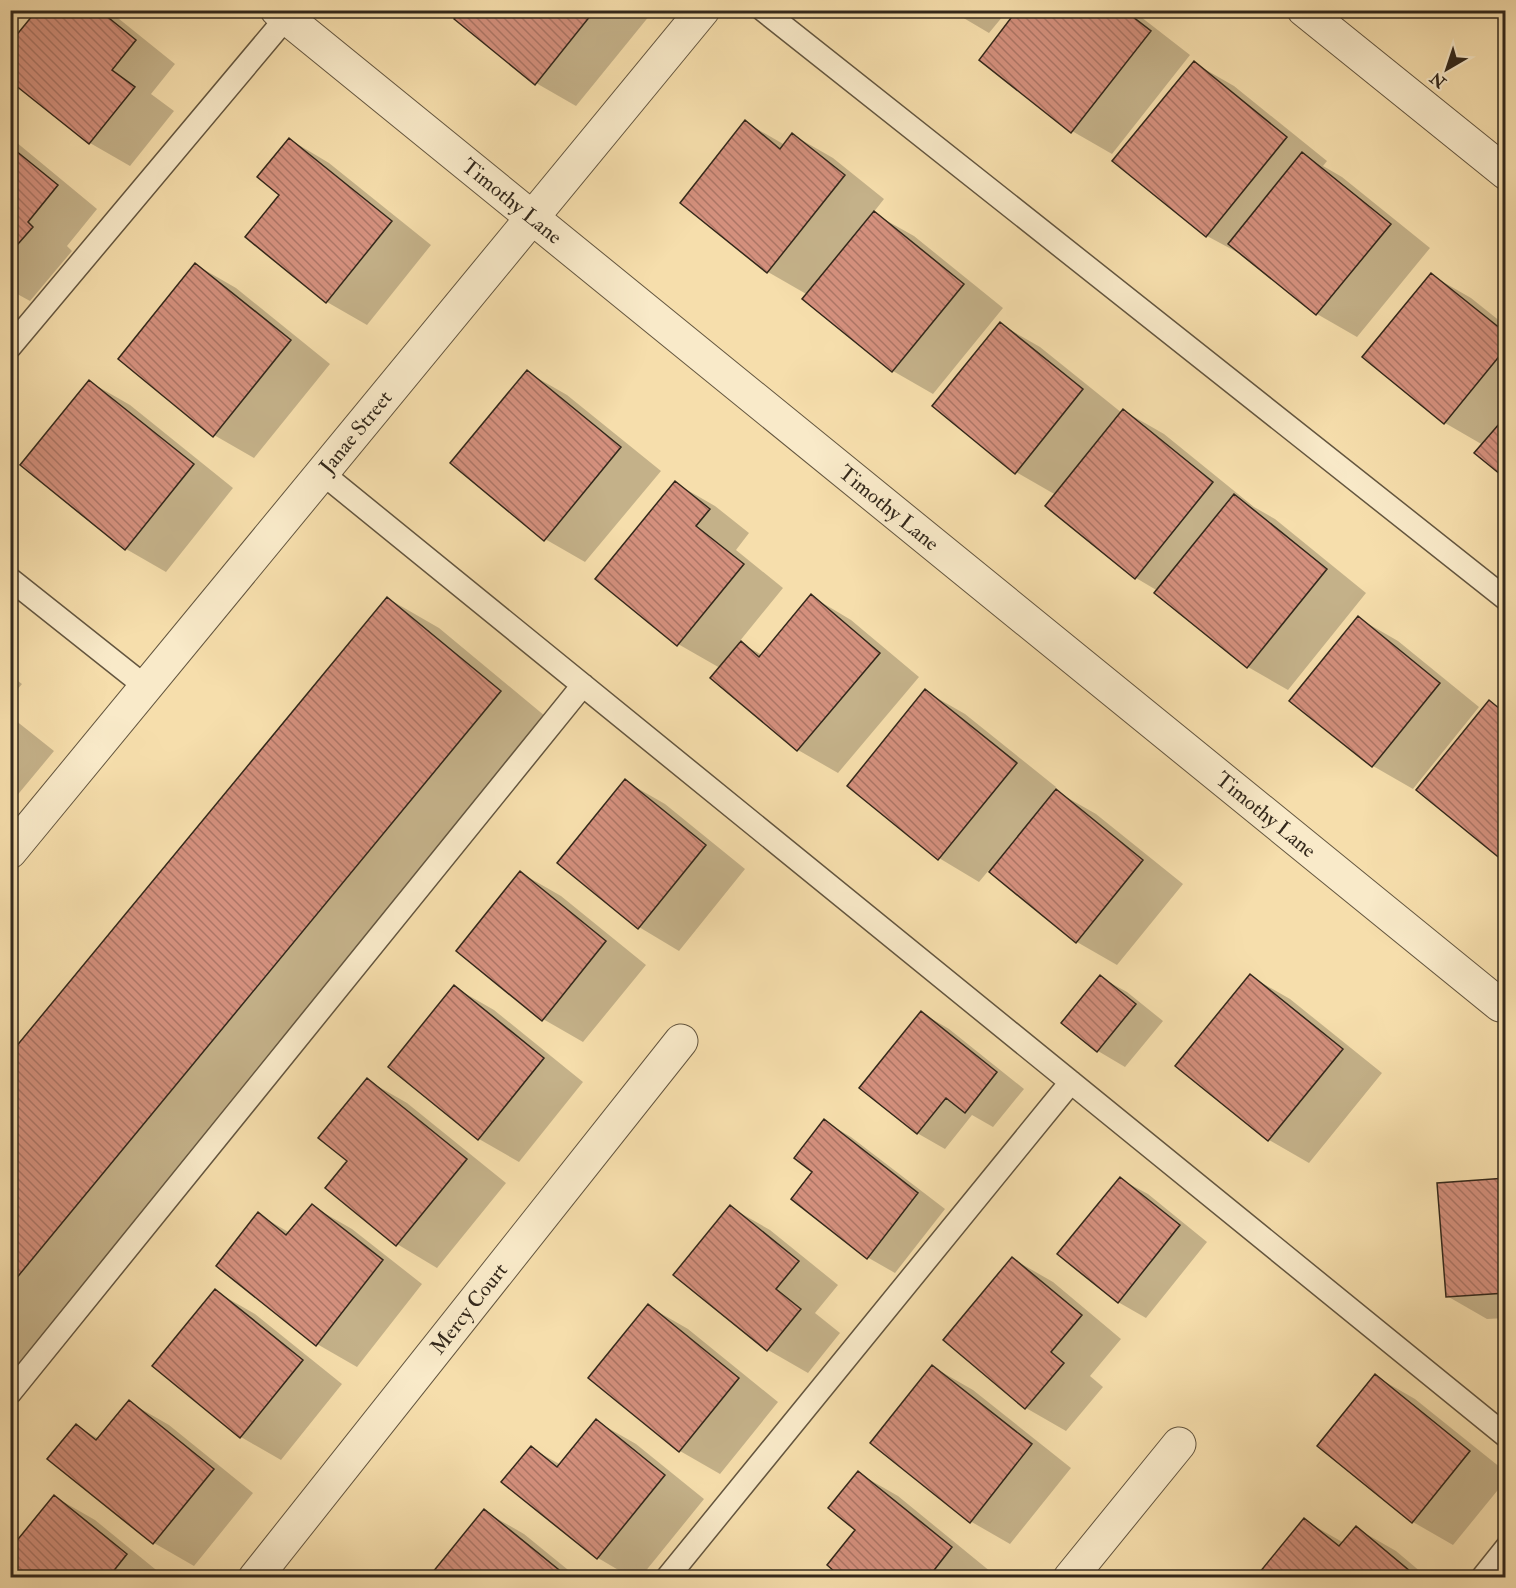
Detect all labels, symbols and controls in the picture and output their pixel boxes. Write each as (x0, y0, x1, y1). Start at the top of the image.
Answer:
north arrow (1417, 39, 1477, 99)
text: N (1426, 67, 1451, 93)
street label: Timothy Lane (456, 153, 568, 251)
street label: Janae Street (313, 385, 398, 480)
street label: Timothy Lane (833, 459, 945, 557)
street label: Timothy Lane (1210, 766, 1322, 864)
street label: Mercy Court (425, 1257, 514, 1360)

